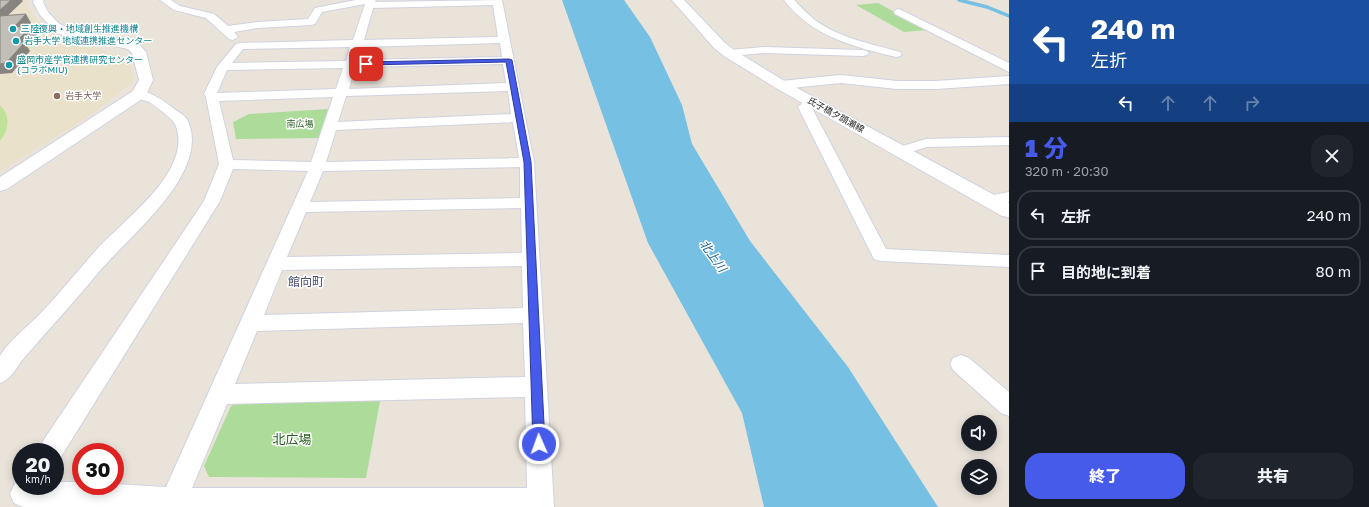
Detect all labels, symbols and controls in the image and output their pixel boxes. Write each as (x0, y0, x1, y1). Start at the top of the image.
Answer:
text: 240 m (1091, 12, 1175, 45)
icon: left (1025, 16, 1077, 68)
place label: 三陸復興・地域創生推進機構 (21, 23, 138, 34)
marker: 三陸復興・地域創生推進機構 (8, 24, 18, 34)
place label: 岩手大学 地域連携推進センター (24, 35, 152, 46)
marker: 岩手大学 地域連携推進センター (11, 36, 21, 46)
pin (349, 47, 383, 81)
text: 左折 (1091, 49, 1127, 71)
icon: arrive (355, 53, 377, 75)
place label: 盛岡市産学官連携研究センター (コラボMIU) (17, 54, 143, 75)
marker: 盛岡市産学官連携研究センター (コラボMIU) (4, 60, 14, 70)
place label: 岩手大学 (65, 90, 101, 101)
marker: 岩手大学 (52, 91, 62, 101)
icon: left (1115, 92, 1137, 114)
icon: ahead (1157, 92, 1179, 114)
icon: ahead (1199, 92, 1221, 114)
icon: right (1241, 92, 1263, 114)
street label: 氏子橋夕顔瀬線 (806, 94, 867, 135)
park label: 南広場 (286, 118, 314, 129)
text: 1 分 (1025, 133, 1068, 162)
button: close (1311, 135, 1353, 177)
text: 320 m · 20:30 (1025, 163, 1109, 179)
icon: left (1027, 204, 1049, 226)
text: 240 m (1307, 206, 1351, 224)
text: 左折 (1061, 207, 1091, 225)
water label: 北上川 (697, 237, 731, 276)
icon: arrive (1027, 260, 1049, 282)
text: 80 m (1316, 262, 1351, 280)
text: 目的地に到着 (1061, 263, 1151, 281)
district label: 館向町 (288, 274, 324, 289)
map controls (961, 415, 997, 495)
button: sound (961, 415, 997, 451)
position arrow (518, 423, 560, 465)
park label: 北広場 (272, 431, 312, 447)
speed limit sign: 30 (72, 443, 124, 495)
text: 20 (25, 452, 51, 476)
button: 終了 (1025, 453, 1185, 499)
button: 共有 (1193, 453, 1353, 499)
button: layers (961, 459, 997, 495)
text: km/h (25, 473, 51, 485)

